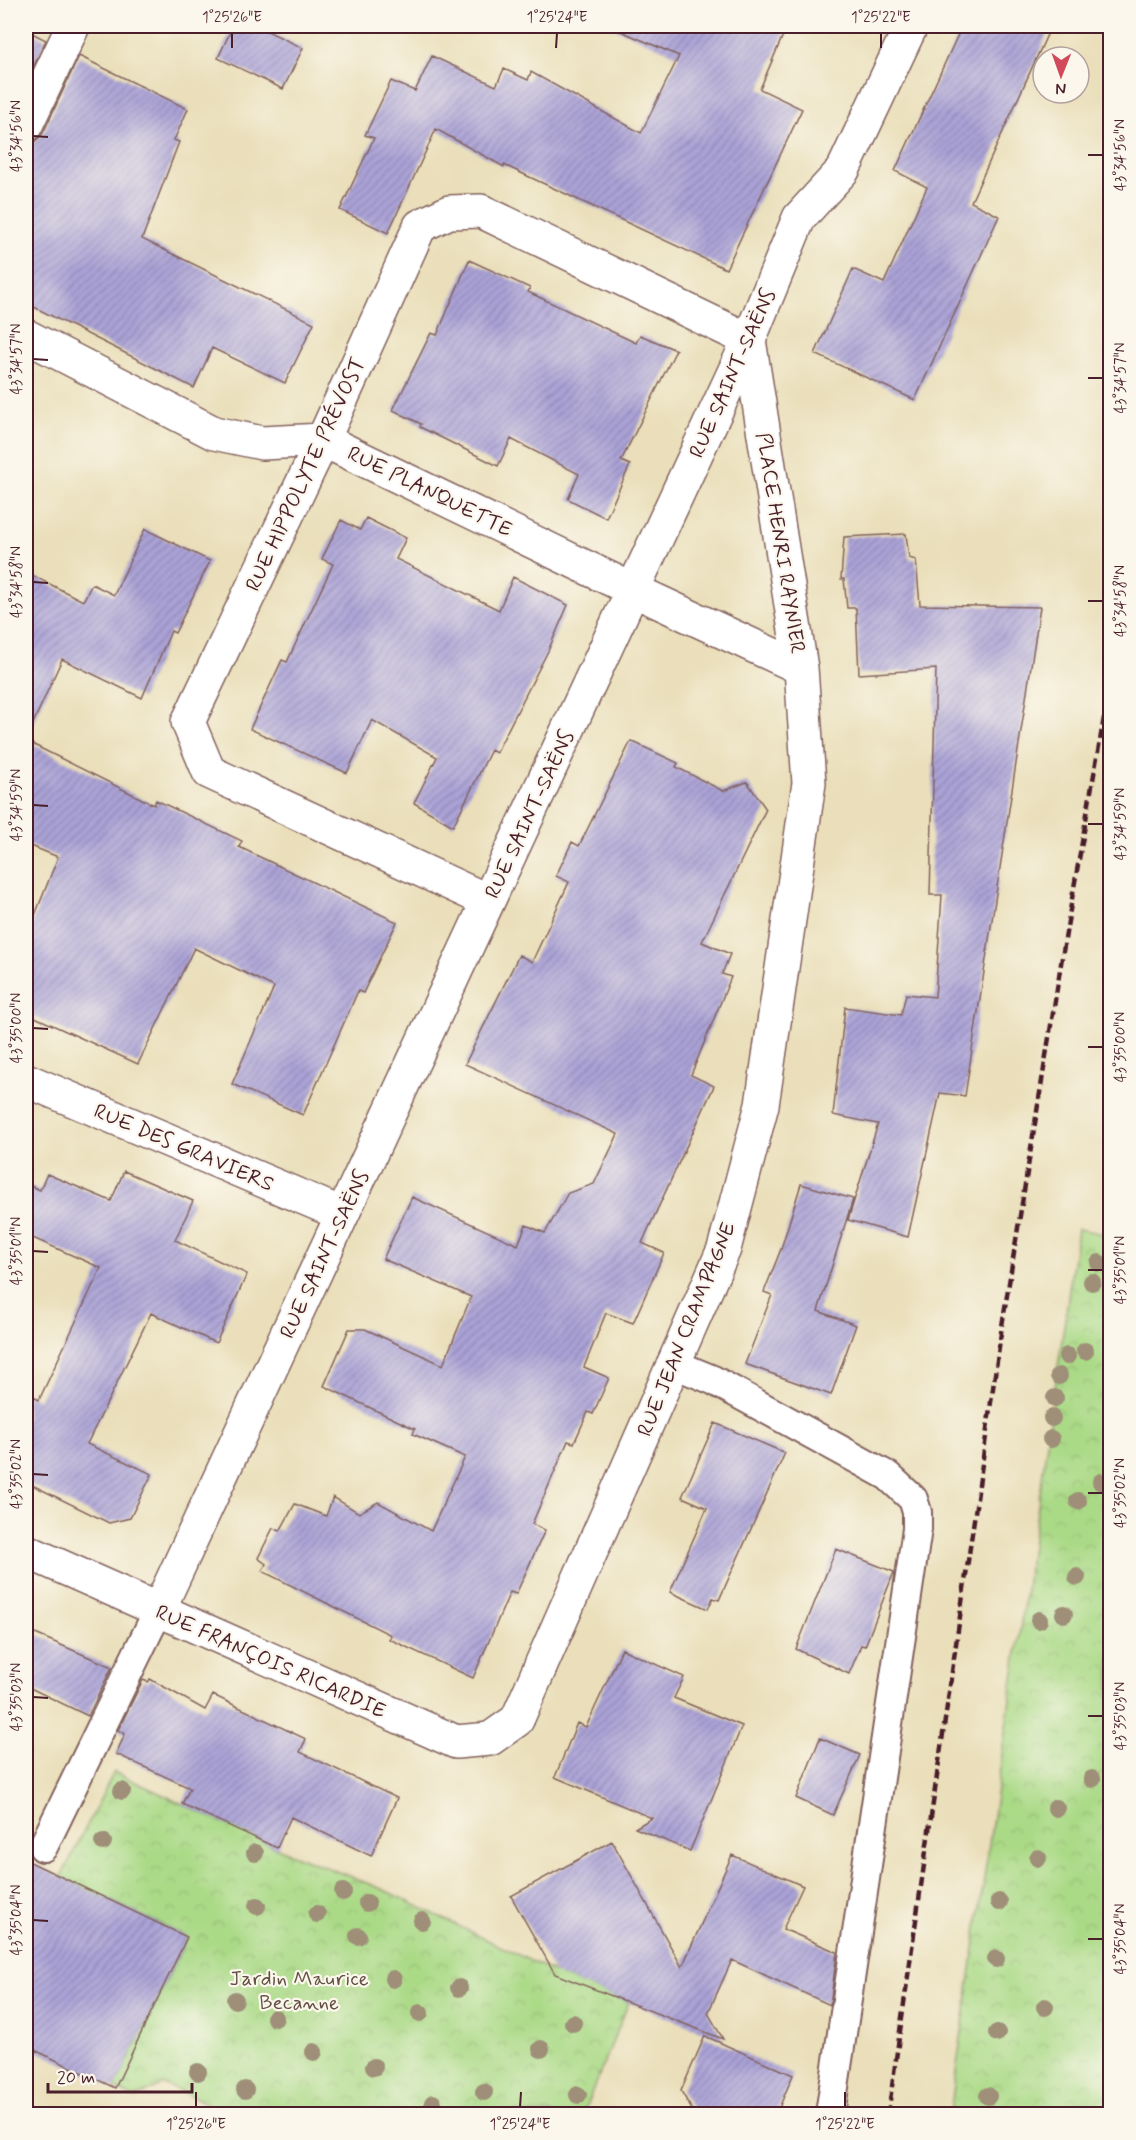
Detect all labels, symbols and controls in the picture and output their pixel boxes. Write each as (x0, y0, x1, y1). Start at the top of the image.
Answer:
text: 1°25'26"E (202, 8, 262, 28)
text: 1°25'24"E (527, 8, 588, 28)
text: 1°25'22"E (851, 8, 911, 28)
north arrow (1031, 45, 1091, 105)
text: N (1055, 78, 1066, 99)
text: 43°34'56"N (7, 100, 27, 172)
text: 43°34'56"N (1111, 119, 1131, 191)
street label: RUE SAINT-SAËNS (683, 284, 783, 463)
text: 43°34'57"N (7, 323, 27, 395)
text: 43°34'57"N (1111, 342, 1131, 414)
street label: RUE HIPPOLYTE PRÉVOST (239, 353, 372, 596)
street label: PLACE HENRI RAYNIER (749, 431, 811, 656)
street label: RUE PLANQUETTE (343, 440, 517, 544)
text: 43°34'58"N (7, 546, 27, 618)
text: 43°34'58"N (1111, 565, 1131, 637)
street label: RUE SAINT-SAËNS (479, 725, 581, 903)
text: 43°34'59"N (7, 769, 27, 841)
text: 43°34'59"N (1111, 788, 1131, 860)
text: 43°35'00"N (7, 993, 27, 1063)
text: 43°35'00"N (1111, 1012, 1131, 1082)
street label: RUE DES GRAVIERS (89, 1097, 278, 1199)
street label: RUE SAINT-SAËNS (274, 1165, 376, 1343)
text: 43°35'01"N (7, 1217, 27, 1285)
street label: RUE JEAN CRAMPAGNE (631, 1218, 743, 1441)
text: 43°35'01"N (1111, 1236, 1131, 1304)
text: 43°35'02"N (7, 1439, 27, 1509)
text: 43°35'02"N (1111, 1458, 1131, 1528)
street label: RUE FRANÇOIS RICARDIE (151, 1598, 390, 1725)
text: 43°35'03"N (7, 1663, 27, 1731)
text: 43°35'03"N (1111, 1682, 1131, 1750)
text: 43°35'04"N (7, 1884, 27, 1956)
text: 43°35'04"N (1111, 1903, 1131, 1975)
park label: Jardin Maurice Becanne (229, 1965, 369, 2017)
scale bar (48, 2056, 192, 2094)
text: 20 m (57, 2066, 95, 2090)
text: 1°25'26"E (166, 2115, 226, 2135)
text: 1°25'24"E (490, 2115, 551, 2135)
text: 1°25'22"E (815, 2115, 875, 2135)

